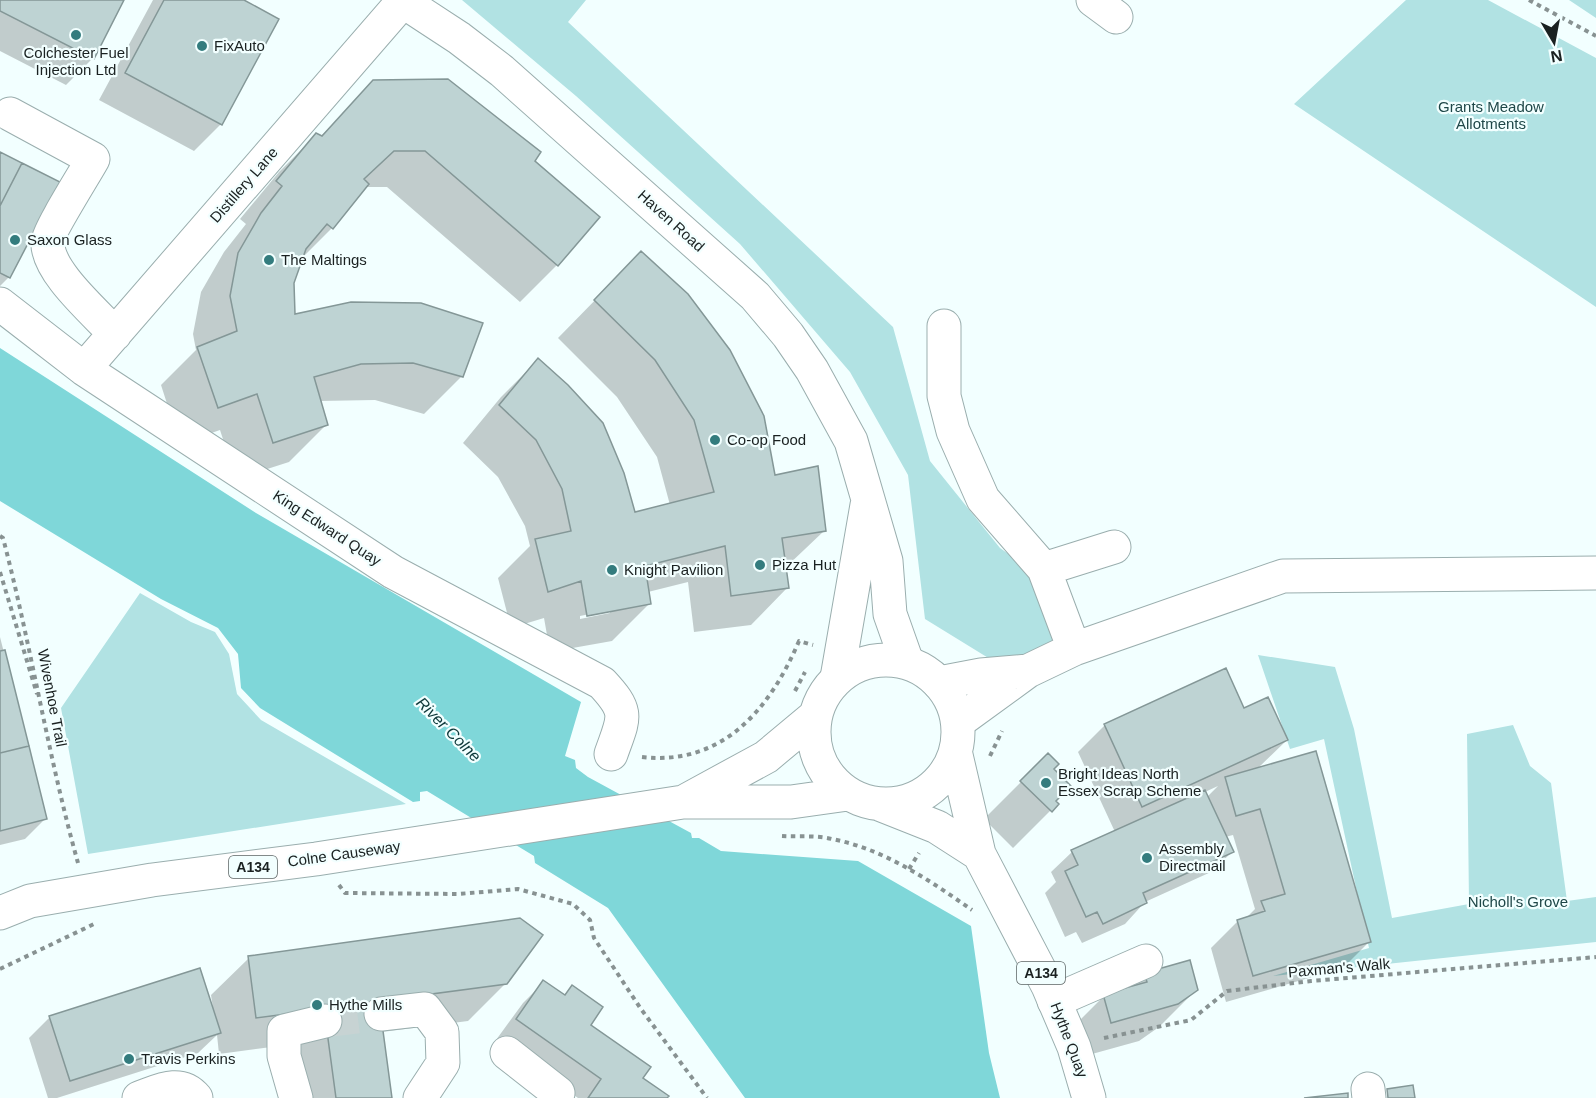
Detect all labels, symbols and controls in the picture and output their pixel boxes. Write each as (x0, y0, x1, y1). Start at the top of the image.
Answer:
north arrow (1524, 12, 1584, 72)
marker: Colchester Fuel Injection Ltd (69, 28, 83, 42)
place label: FixAuto (214, 37, 265, 54)
marker: FixAuto (195, 39, 209, 53)
place label: Colchester Fuel Injection Ltd (23, 44, 129, 78)
text: N (1549, 47, 1564, 66)
park label: Grants Meadow Allotments (1438, 98, 1544, 132)
street label: Distillery Lane (206, 144, 281, 226)
street label: Haven Road (635, 186, 708, 255)
place label: Saxon Glass (27, 231, 112, 248)
marker: Saxon Glass (8, 233, 22, 247)
place label: The Maltings (281, 251, 367, 268)
marker: The Maltings (262, 253, 276, 267)
place label: Co-op Food (727, 431, 806, 448)
marker: Co-op Food (708, 433, 722, 447)
street label: King Edward Quay (270, 486, 385, 569)
place label: Pizza Hut (772, 556, 837, 573)
marker: Pizza Hut (753, 558, 767, 572)
place label: Knight Pavilion (624, 561, 723, 578)
marker: Knight Pavilion (605, 563, 619, 577)
street label: Wivenhoe Trail (35, 648, 70, 748)
water label: River Colne (413, 694, 484, 765)
place label: Bright Ideas North Essex Scrap Scheme (1058, 765, 1201, 799)
marker: Bright Ideas North Essex Scrap Scheme (1039, 776, 1053, 790)
street label: Colne Causeway (287, 837, 402, 870)
place label: Assembly Directmail (1159, 840, 1226, 874)
marker: Assembly Directmail (1140, 851, 1154, 865)
road number: A134 (229, 856, 277, 878)
park label: Nicholl's Grove (1468, 893, 1568, 910)
street label: Paxman's Walk (1287, 955, 1391, 980)
road number: A134 (1017, 962, 1065, 984)
place label: Hythe Mills (329, 996, 402, 1013)
marker: Hythe Mills (310, 998, 324, 1012)
street label: Hythe Quay (1047, 1000, 1092, 1080)
place label: Travis Perkins (141, 1050, 235, 1067)
marker: Travis Perkins (122, 1052, 136, 1066)

